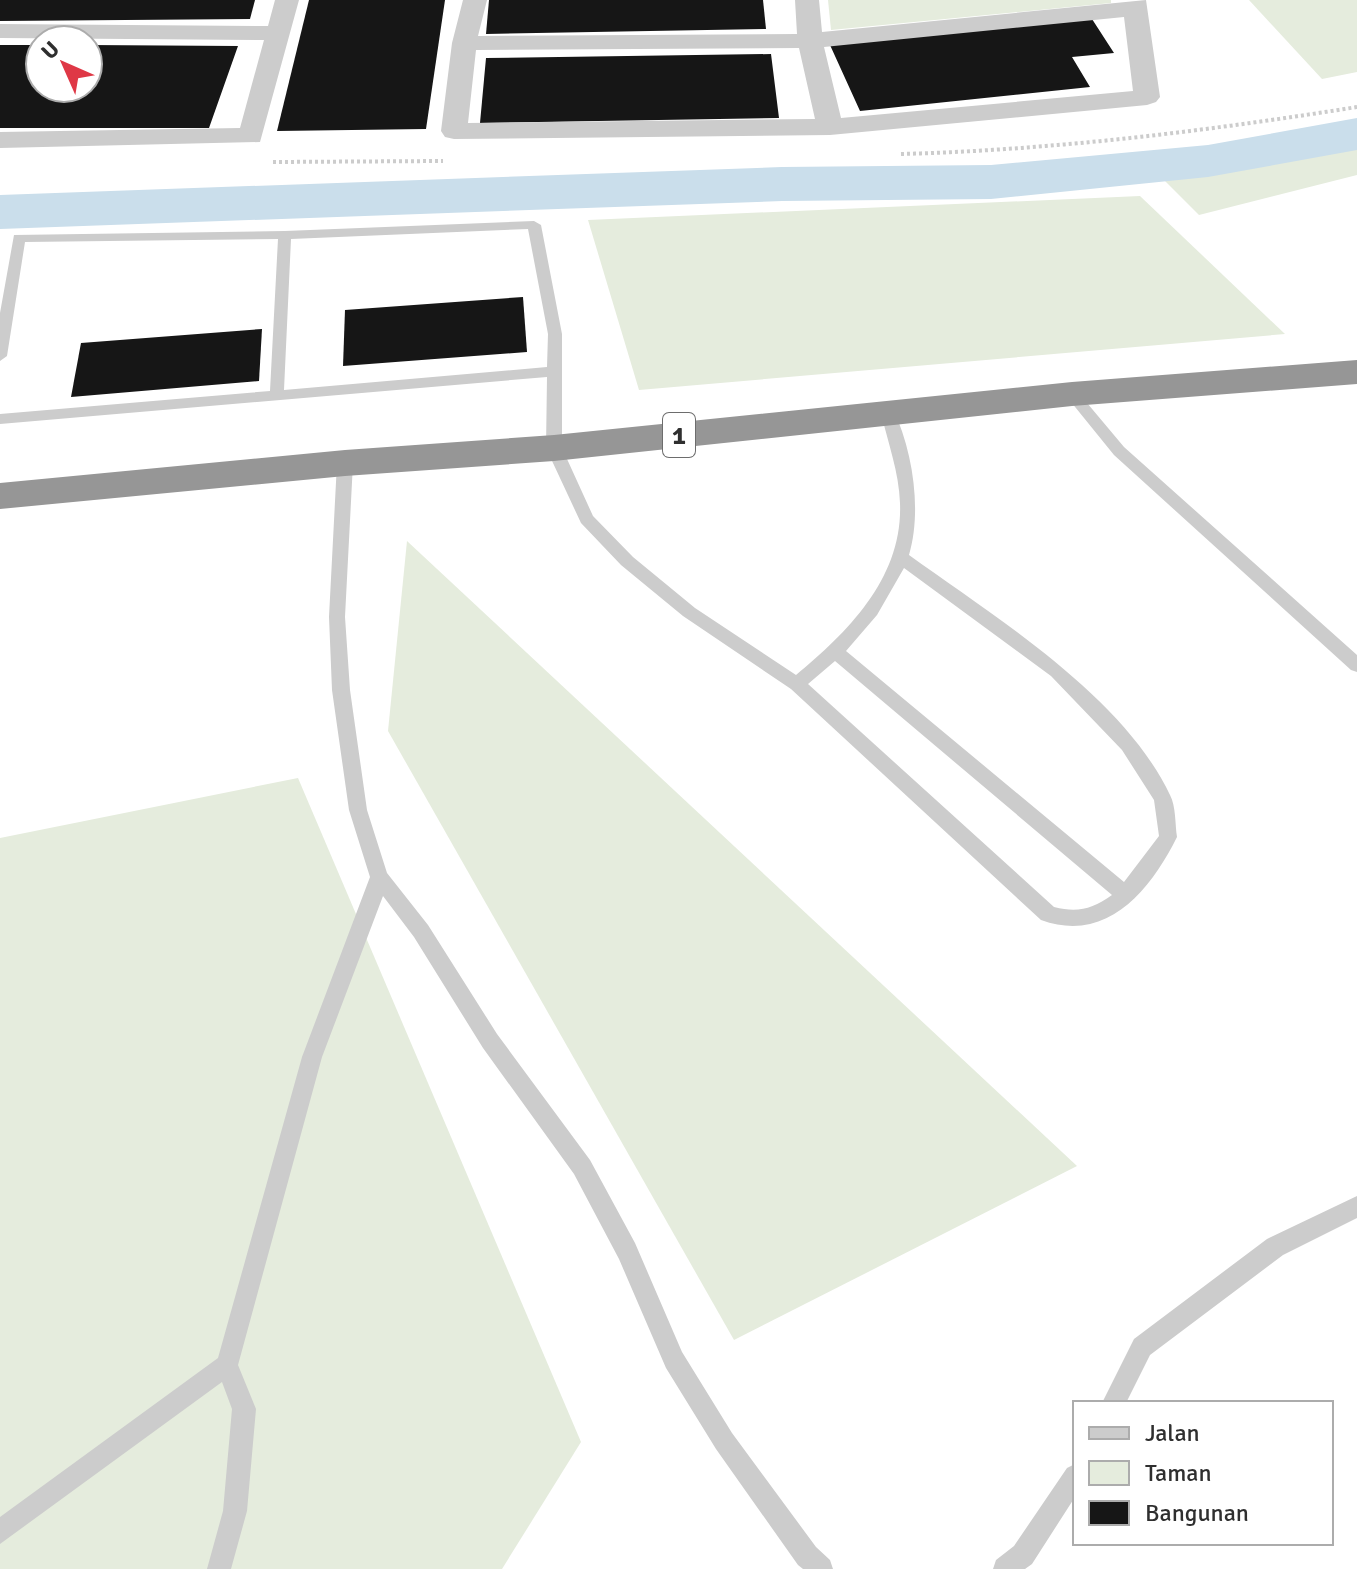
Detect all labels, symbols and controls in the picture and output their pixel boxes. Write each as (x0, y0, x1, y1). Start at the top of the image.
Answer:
north arrow (24, 24, 104, 104)
text: U (35, 35, 65, 65)
road number: 1 (663, 413, 695, 457)
legend (1073, 1401, 1333, 1545)
text: Jalan (1145, 1418, 1200, 1448)
text: Taman (1145, 1458, 1212, 1488)
text: Bangunan (1145, 1498, 1249, 1528)

